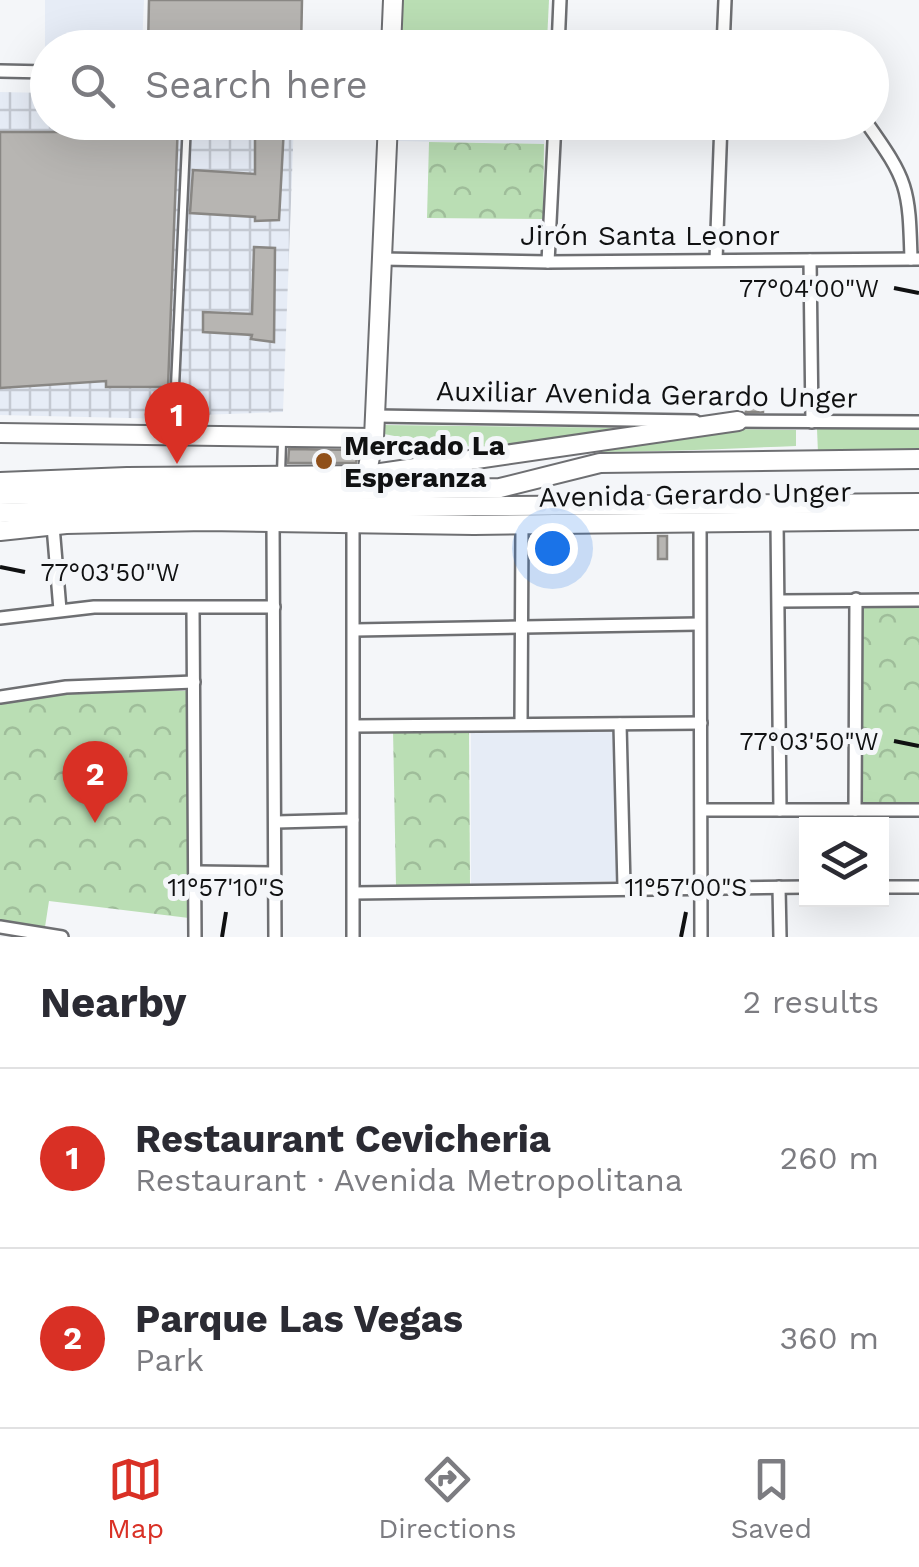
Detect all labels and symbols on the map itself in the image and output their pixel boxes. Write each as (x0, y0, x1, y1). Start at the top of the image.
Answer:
street label: Jirón Santa Leonor (520, 219, 780, 252)
text: 77°04'00"W (739, 274, 879, 303)
street label: Auxiliar Avenida Gerardo Unger (436, 374, 858, 415)
pin: 1 (144, 382, 210, 464)
place label: Mercado La Esperanza (344, 429, 506, 494)
marker: Mercado La Esperanza (313, 450, 335, 472)
street label: Avenida Gerardo Unger (538, 475, 852, 514)
your location (527, 523, 578, 574)
text: 77°03'50"W (40, 558, 180, 587)
text: 77°03'50"W (739, 727, 879, 756)
pin: 2 (62, 740, 128, 823)
text: 11°57'10"S (168, 873, 284, 902)
text: 11°57'00"S (625, 873, 747, 902)

